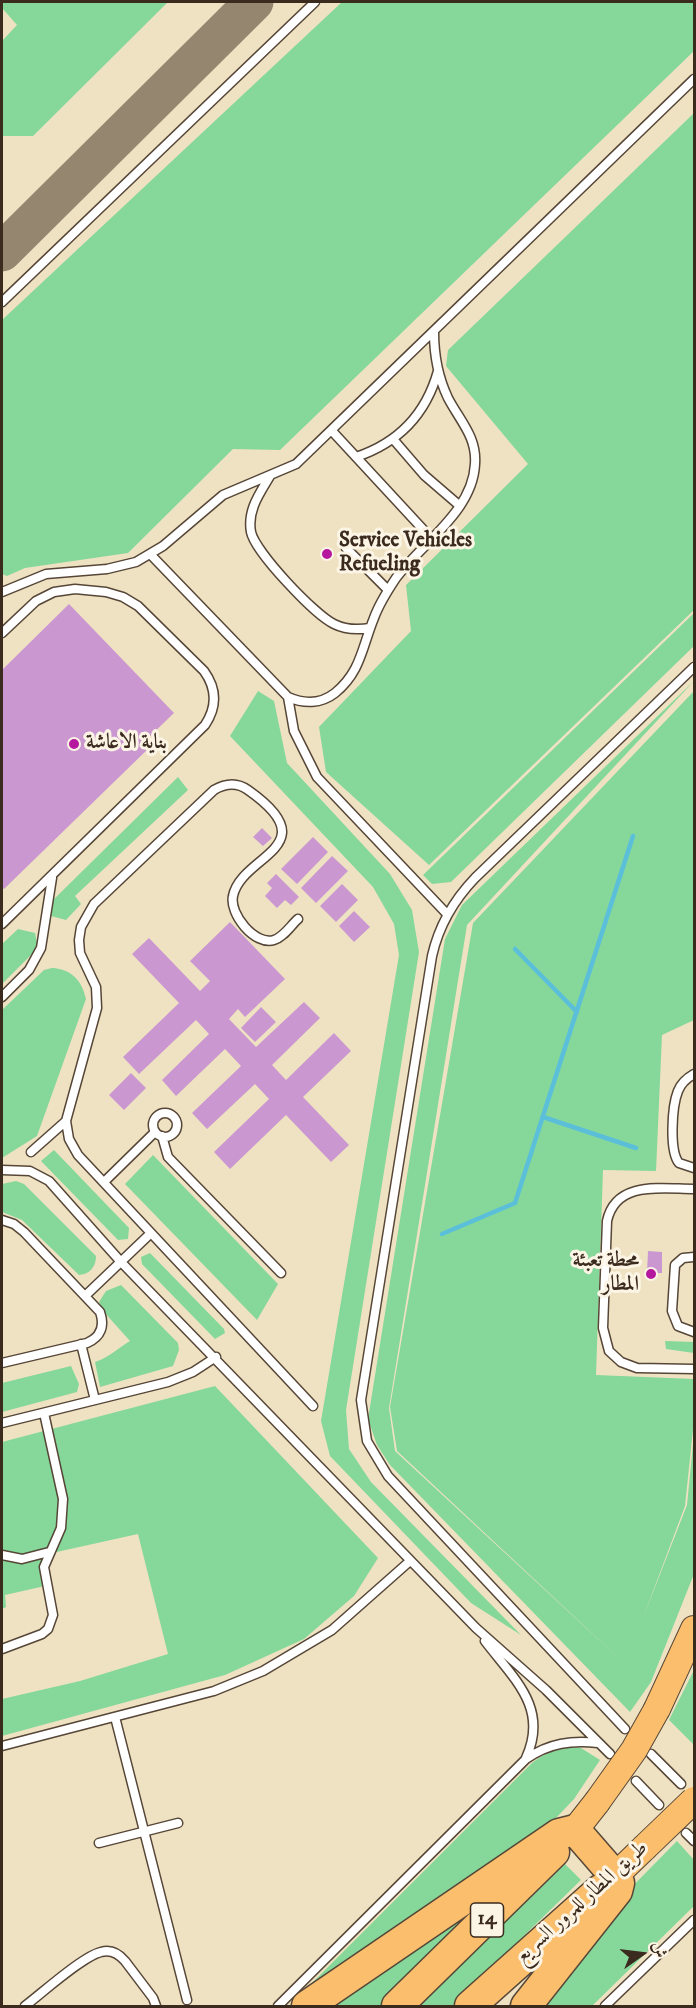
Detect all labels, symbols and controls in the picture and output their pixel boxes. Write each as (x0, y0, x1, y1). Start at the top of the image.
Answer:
place label: Service Vehicles Refueling (339, 529, 472, 579)
marker: Service Vehicles Refueling (320, 547, 334, 561)
place label: بناية الاعاشة (86, 731, 167, 757)
marker: بناية الاعاشة (67, 737, 81, 751)
place label: محطة تعبئة المطار (572, 1249, 639, 1299)
marker: محطة تعبئة المطار (644, 1267, 658, 1281)
street label: طريق المطار للمرور السريع (510, 1836, 654, 1970)
road number: 14 (470, 1903, 504, 1937)
north arrow (612, 1924, 672, 1984)
text: ش (648, 1940, 671, 1960)

